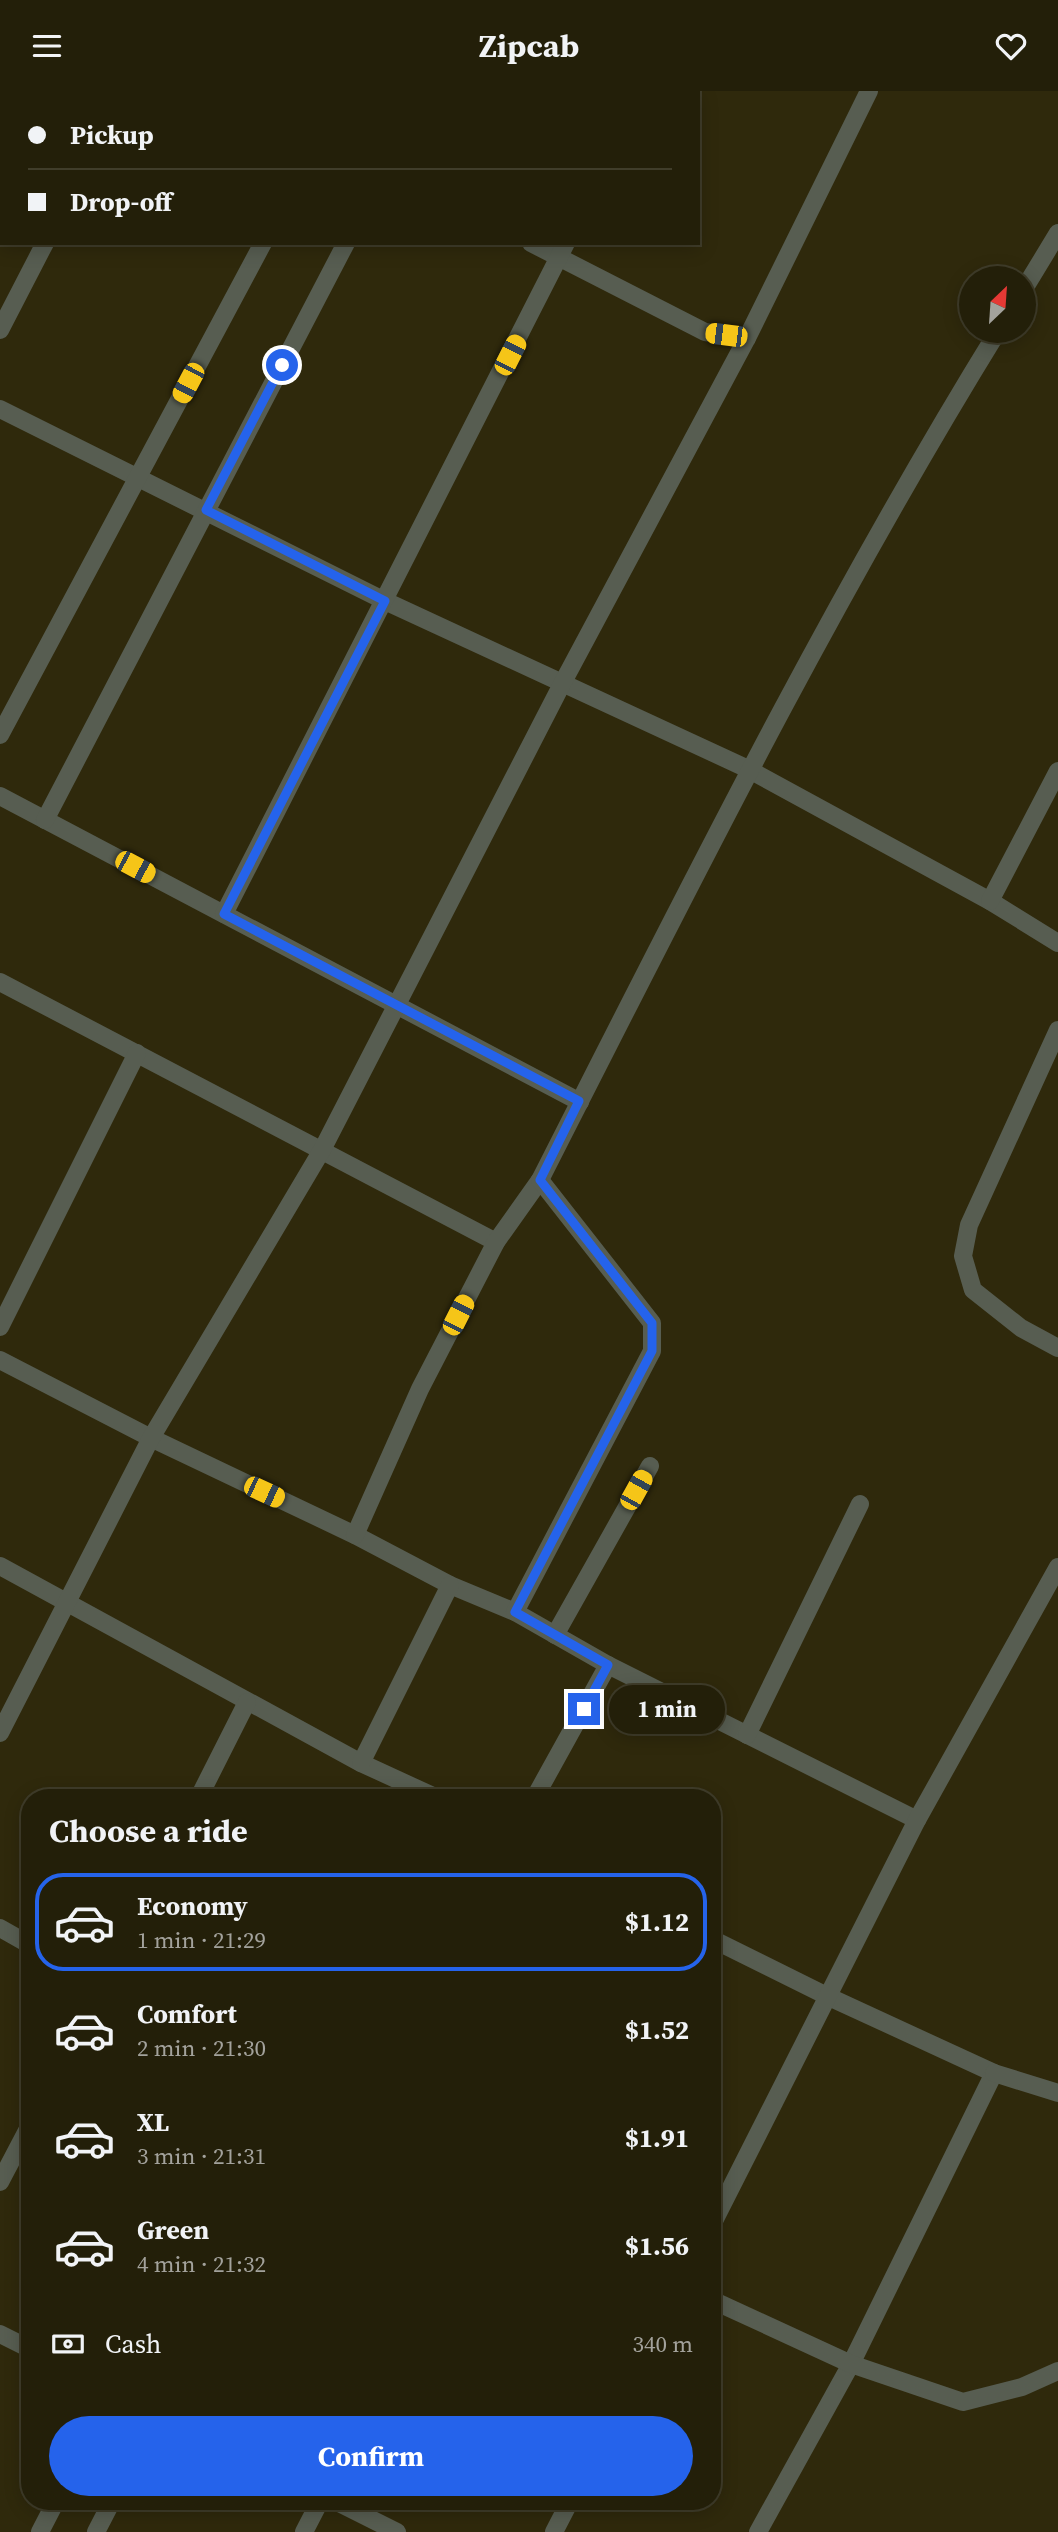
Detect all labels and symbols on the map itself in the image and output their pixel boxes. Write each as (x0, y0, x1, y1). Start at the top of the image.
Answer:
north arrow (959, 266, 1036, 343)
car (704, 322, 749, 348)
car (492, 332, 529, 378)
route start (266, 349, 298, 381)
car (169, 360, 208, 406)
car (112, 848, 159, 886)
car (440, 1292, 477, 1338)
car (617, 1467, 656, 1513)
car (241, 1474, 288, 1510)
callout: 1 min (608, 1685, 724, 1733)
route end (568, 1693, 600, 1725)

